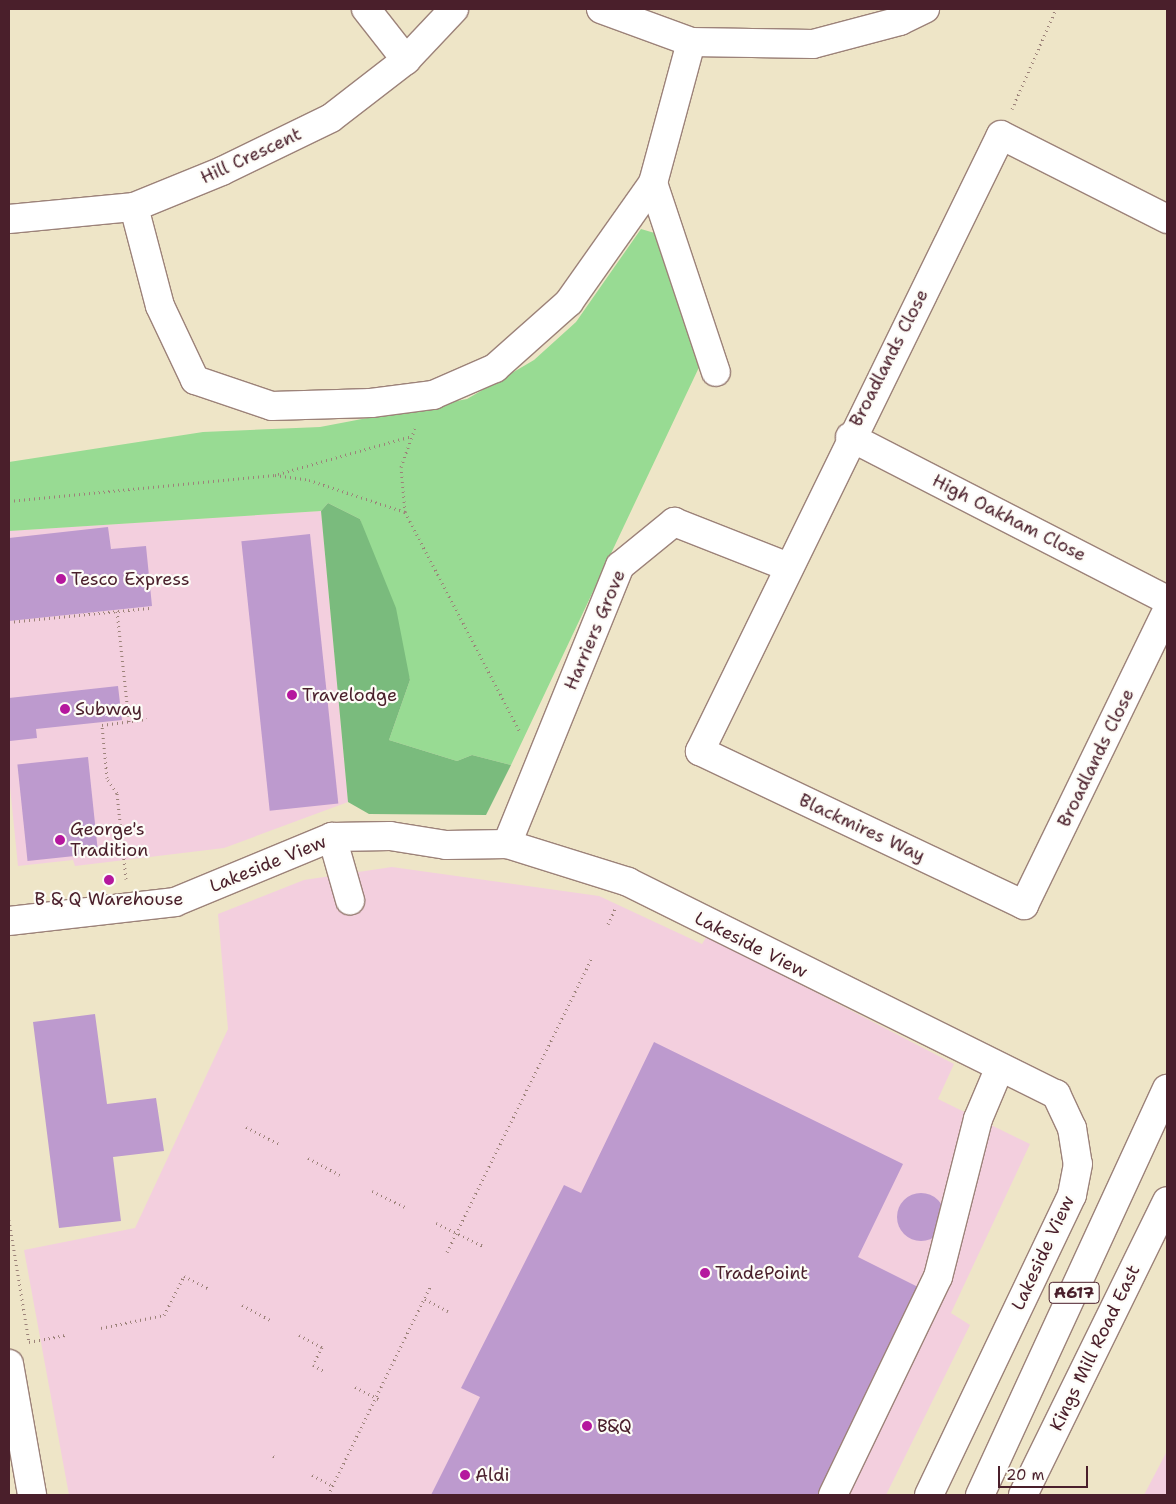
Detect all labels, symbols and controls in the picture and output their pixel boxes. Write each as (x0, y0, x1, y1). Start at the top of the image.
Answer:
street label: Hill Crescent (197, 123, 305, 189)
street label: Broadlands Close (845, 286, 933, 430)
street label: High Oakham Close (928, 470, 1090, 566)
street label: Harriers Grove (560, 567, 630, 693)
place label: Tesco Express (71, 568, 190, 590)
marker: Tesco Express (55, 573, 67, 585)
place label: Travelodge (302, 684, 397, 706)
street label: Broadlands Close (1053, 685, 1139, 831)
marker: Travelodge (286, 689, 298, 701)
place label: Subway (75, 698, 142, 720)
marker: Subway (59, 703, 71, 715)
street label: Blackmires Way (796, 789, 928, 867)
place label: George's Tradition (70, 819, 148, 862)
street label: Lakeside View (206, 831, 330, 897)
marker: George's Tradition (54, 834, 66, 846)
marker: B & Q Warehouse (103, 874, 115, 886)
place label: B & Q Warehouse (34, 888, 184, 910)
street label: Lakeside View (691, 907, 811, 983)
street label: Lakeside View (1007, 1192, 1079, 1314)
street label: Kings Mill Road East (1045, 1261, 1145, 1435)
place label: TradePoint (715, 1262, 808, 1284)
marker: TradePoint (699, 1267, 711, 1279)
road number: A617 (1048, 1280, 1100, 1306)
place label: B&Q (597, 1415, 632, 1437)
marker: B&Q (581, 1420, 593, 1432)
scale bar (1001, 1456, 1091, 1488)
place label: Aldi (475, 1464, 510, 1486)
text: 20 m (1006, 1465, 1045, 1485)
marker: Aldi (459, 1469, 471, 1481)

